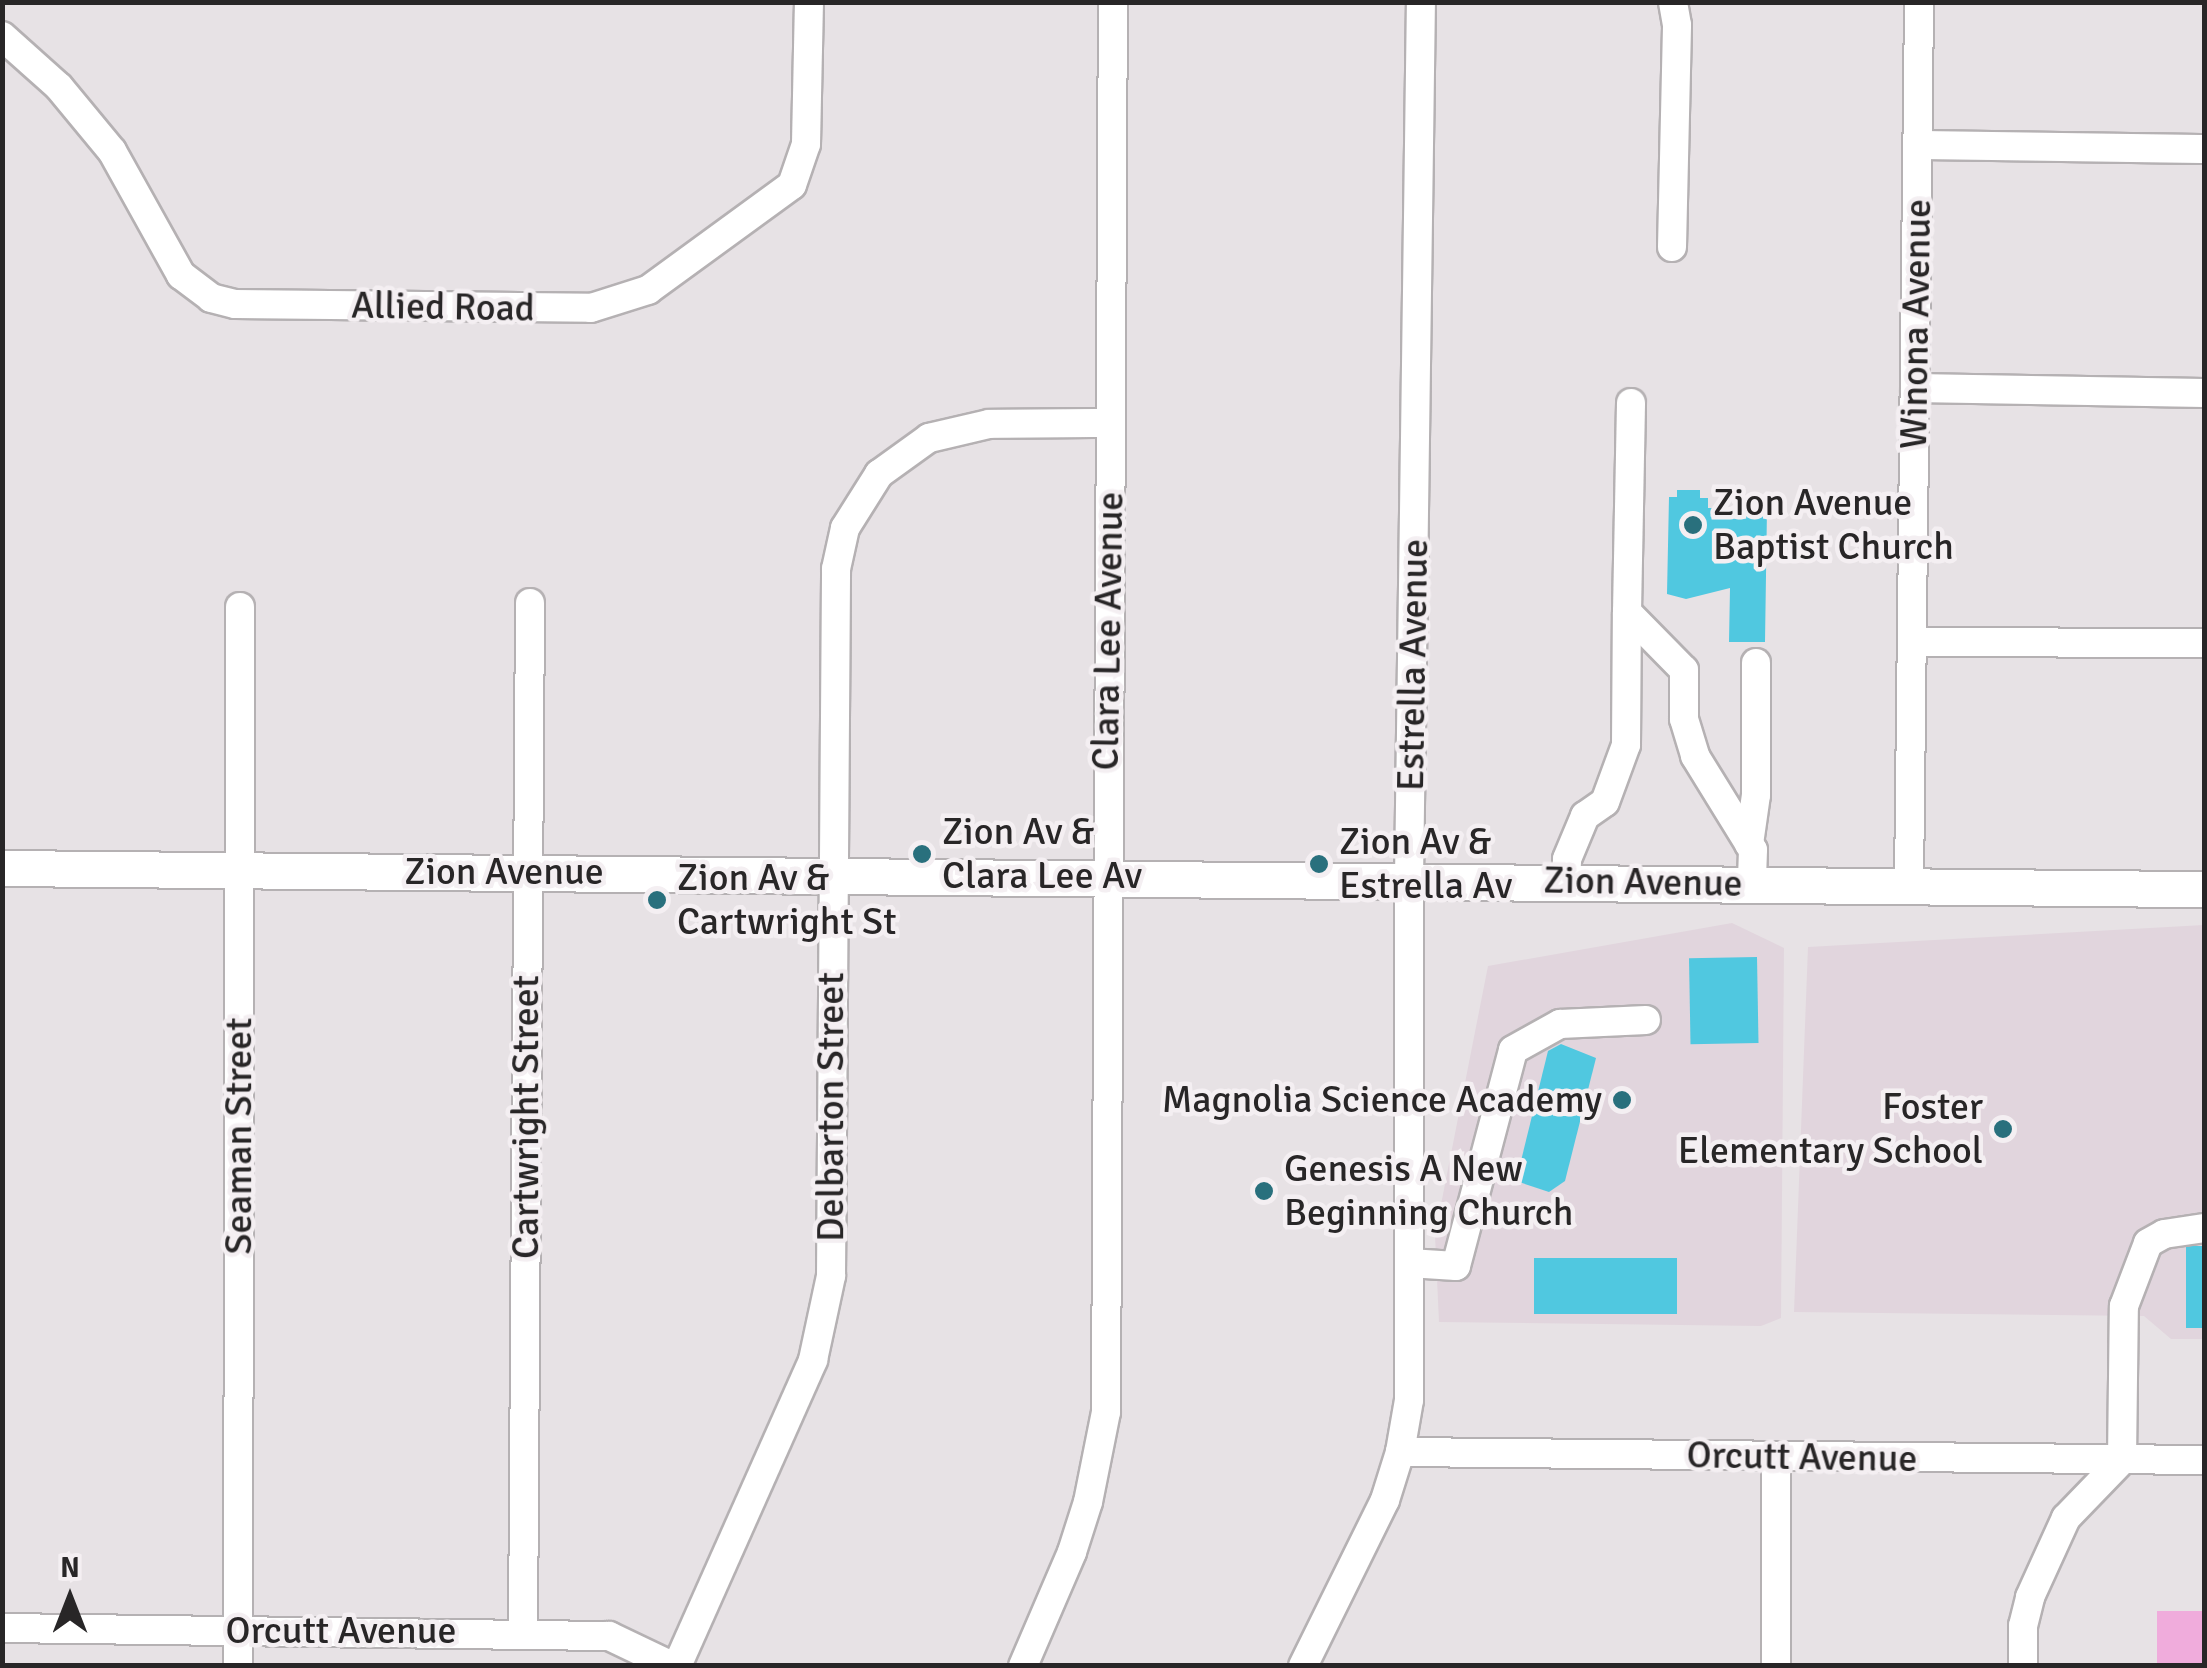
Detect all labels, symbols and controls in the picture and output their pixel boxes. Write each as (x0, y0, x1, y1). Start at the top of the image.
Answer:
street label: Winona Avenue (1891, 198, 1941, 450)
street label: Allied Road (351, 283, 535, 331)
place label: Zion Avenue Baptist Church (1713, 480, 1954, 570)
street label: Clara Lee Avenue (1083, 491, 1133, 771)
marker: Zion Avenue Baptist Church (1682, 514, 1704, 536)
street label: Estrella Avenue (1388, 539, 1438, 791)
place label: Zion Av & Clara Lee Av (942, 809, 1142, 898)
place label: Zion Av & Estrella Av (1339, 819, 1512, 908)
marker: Zion Av & Clara Lee Av (911, 843, 933, 865)
street label: Zion Avenue (404, 849, 604, 895)
marker: Zion Av & Estrella Av (1308, 853, 1330, 875)
place label: Zion Av & Cartwright St (677, 855, 897, 944)
street label: Zion Avenue (1543, 857, 1743, 907)
marker: Zion Av & Cartwright St (646, 889, 668, 911)
street label: Delbarton Street (808, 972, 854, 1242)
street label: Cartwright Street (503, 975, 549, 1259)
street label: Seaman Street (216, 1017, 262, 1255)
place label: Magnolia Science Academy (1162, 1077, 1602, 1123)
place label: Foster Elementary School (1678, 1084, 1983, 1174)
marker: Magnolia Science Academy (1611, 1089, 1633, 1111)
marker: Foster Elementary School (1992, 1118, 2014, 1140)
place label: Genesis A New Beginning Church (1284, 1146, 1573, 1236)
marker: Genesis A New Beginning Church (1253, 1180, 1275, 1202)
street label: Orcutt Avenue (1686, 1432, 1918, 1482)
north arrow (20, 1548, 120, 1648)
text: N (60, 1551, 80, 1585)
street label: Orcutt Avenue (226, 1608, 456, 1654)

